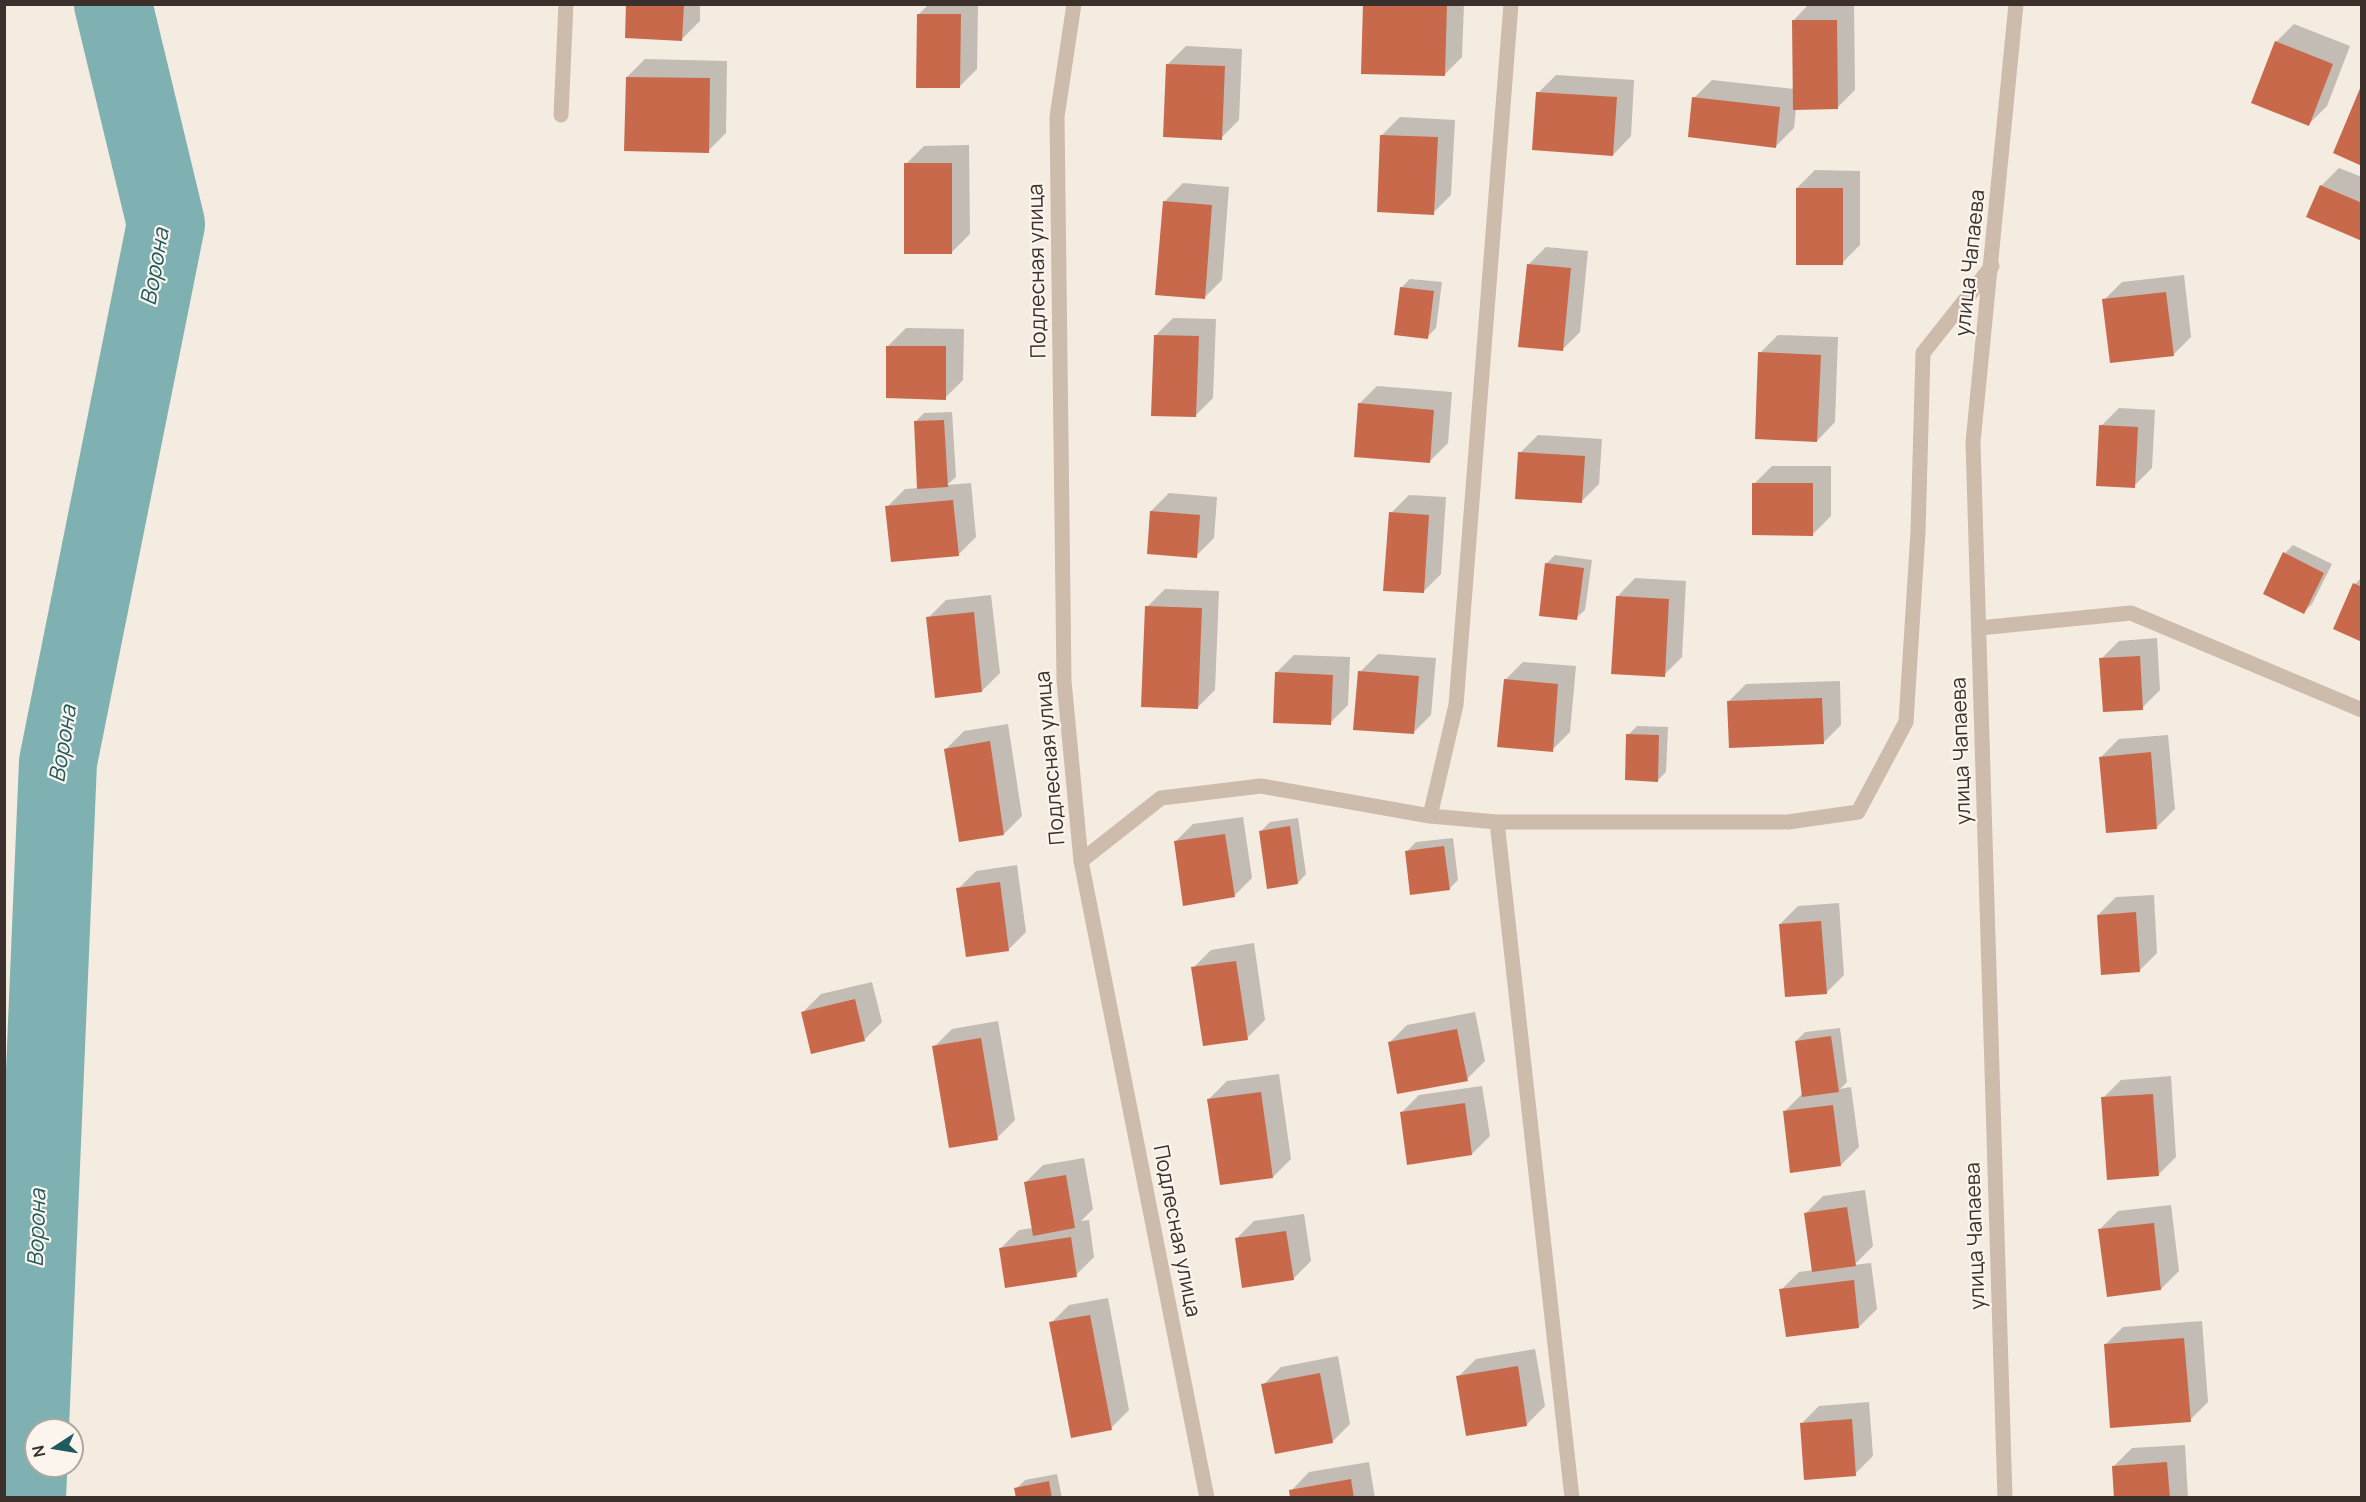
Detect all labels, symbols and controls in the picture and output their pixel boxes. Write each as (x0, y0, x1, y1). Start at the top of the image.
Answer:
street label: Подлесная улица (1024, 183, 1052, 359)
street label: улица Чапаева (1951, 188, 1991, 338)
water label: Ворона (136, 226, 176, 308)
street label: Подлесная улица (1031, 670, 1071, 846)
street label: улица Чапаева (1947, 677, 1977, 825)
water label: Ворона (45, 704, 83, 784)
street label: Подлесная улица (1147, 1143, 1205, 1319)
street label: улица Чапаева (1961, 1162, 1991, 1310)
water label: Ворона (23, 1189, 53, 1267)
north arrow (24, 1418, 84, 1478)
text: N (26, 1443, 50, 1459)

